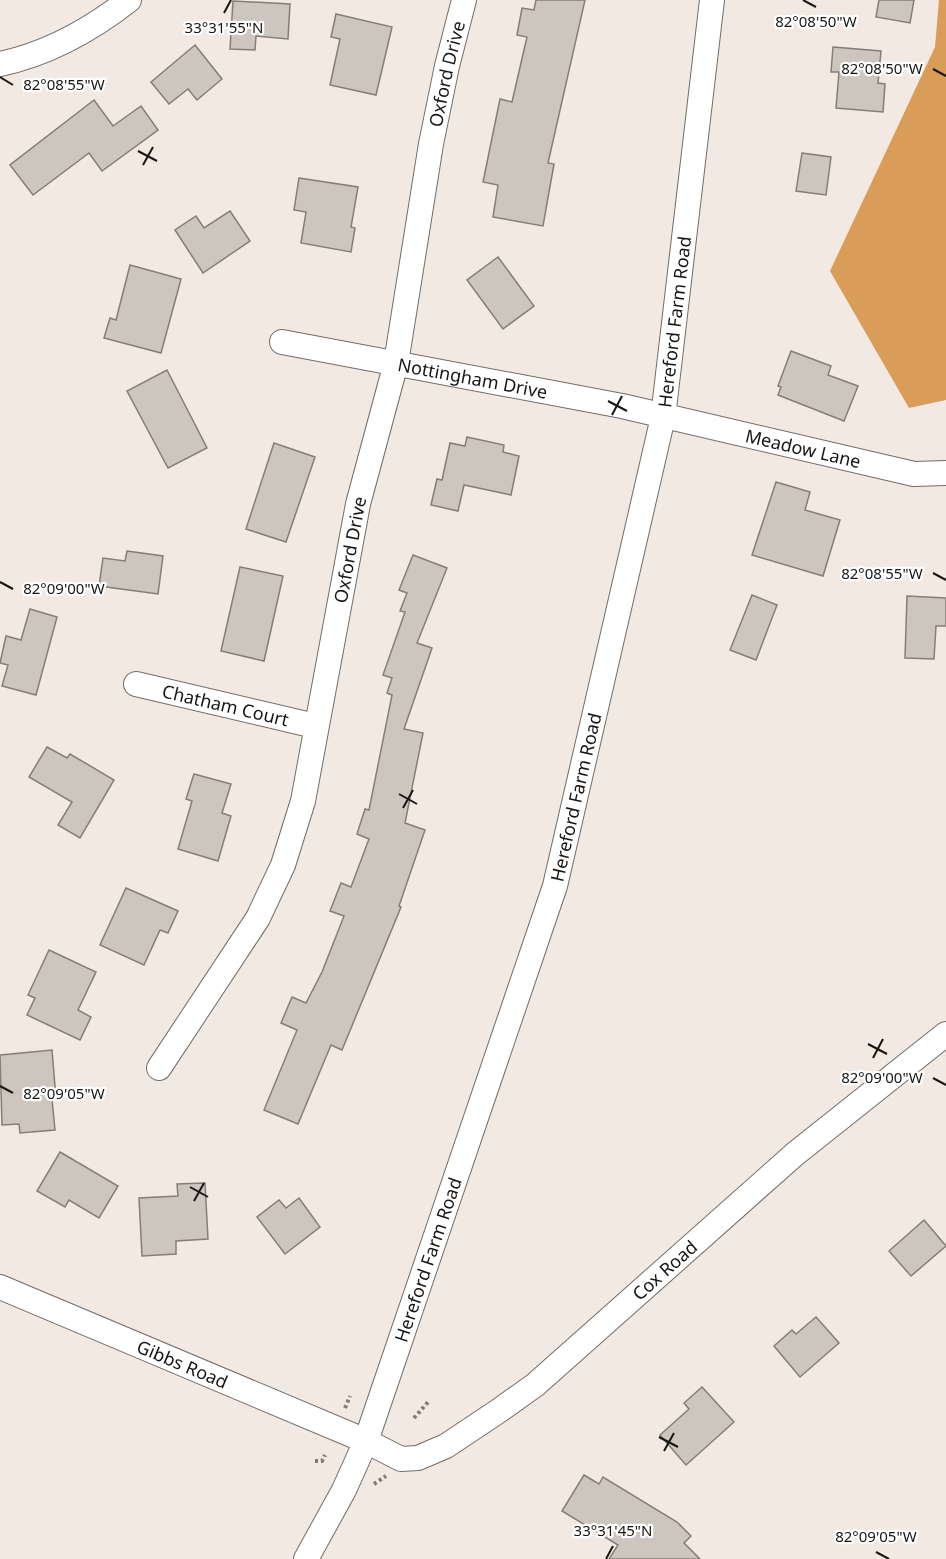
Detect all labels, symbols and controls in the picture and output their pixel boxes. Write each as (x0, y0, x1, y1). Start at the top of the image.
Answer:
text: 82°08'50"W (775, 11, 857, 31)
text: 33°31'55"N (185, 17, 263, 37)
street label: Oxford Drive (423, 18, 470, 129)
text: 82°08'50"W (841, 58, 923, 78)
text: 82°08'55"W (23, 74, 105, 94)
street label: Hereford Farm Road (652, 235, 696, 409)
street label: Nottingham Drive (396, 352, 549, 404)
street label: Meadow Lane (743, 423, 863, 473)
street label: Oxford Drive (328, 494, 372, 605)
text: 82°08'55"W (841, 563, 923, 583)
text: 82°09'00"W (23, 578, 105, 598)
street label: Chatham Court (160, 679, 292, 732)
street label: Hereford Farm Road (544, 710, 607, 884)
text: 82°09'00"W (841, 1067, 923, 1087)
text: 82°09'05"W (23, 1083, 105, 1103)
street label: Hereford Farm Road (389, 1174, 467, 1345)
street label: Cox Road (627, 1235, 702, 1305)
street label: Gibbs Road (133, 1334, 232, 1394)
text: 33°31'45"N (574, 1520, 652, 1540)
text: 82°09'05"W (835, 1526, 917, 1546)

